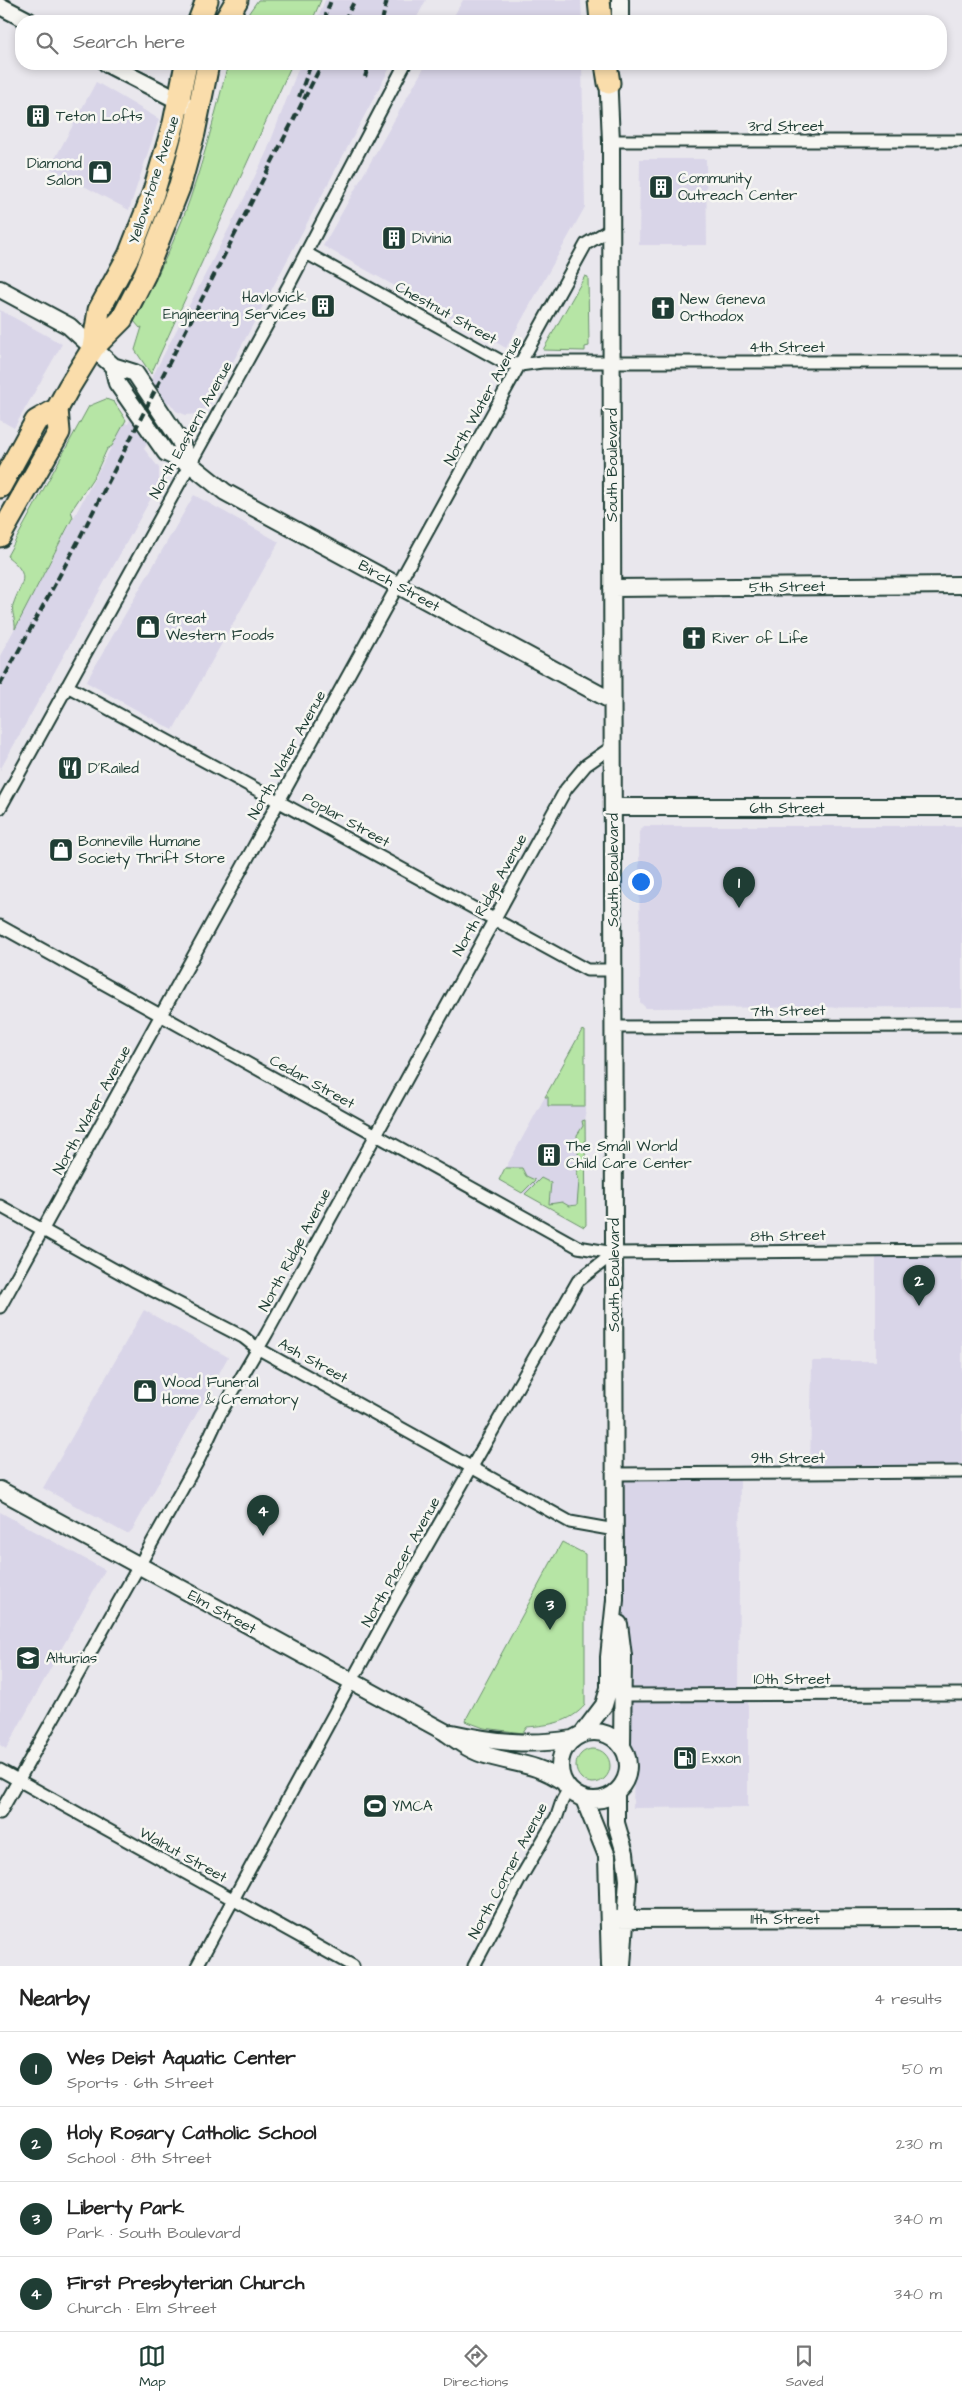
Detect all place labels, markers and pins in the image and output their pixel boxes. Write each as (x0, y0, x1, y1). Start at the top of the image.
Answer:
building icon: Teton Lofts (25, 103, 51, 129)
place label: Teton Lofts (56, 106, 143, 127)
place label: Diamond Salon (27, 153, 82, 191)
shop icon: Diamond Salon (87, 159, 113, 185)
place label: Community Outreach Center (678, 168, 797, 206)
building icon: Community Outreach Center (648, 174, 674, 200)
building icon: Divinia (381, 225, 407, 251)
place label: Divinia (412, 228, 452, 249)
place label: Havlovick Engineering Services (163, 287, 306, 326)
place label: New Geneva Orthodox (680, 289, 766, 327)
building icon: Havlovick Engineering Services (310, 293, 336, 319)
church icon: New Geneva Orthodox (650, 295, 676, 321)
place label: Great Western Foods (166, 608, 275, 646)
shop icon: Great Western Foods (135, 614, 161, 640)
church icon: River of Life (681, 625, 707, 651)
place label: River of Life (712, 628, 808, 649)
restaurant icon: D'Railed (57, 755, 83, 781)
place label: D'Railed (88, 758, 139, 779)
place label: Bonneville Humane Society Thrift Store (78, 831, 225, 870)
shop icon: Bonneville Humane Society Thrift Store (48, 837, 74, 863)
pin: 1 (723, 867, 755, 908)
place label: The Small World Child Care Center (566, 1136, 692, 1174)
building icon: The Small World Child Care Center (536, 1142, 562, 1168)
pin: 2 (903, 1265, 935, 1306)
place label: Wood Funeral Home & Crematory (162, 1372, 299, 1411)
shop icon: Wood Funeral Home & Crematory (132, 1378, 158, 1404)
pin: 4 (247, 1495, 279, 1536)
pin: 3 (534, 1589, 566, 1630)
school or university icon: Alturias (15, 1645, 41, 1671)
place label: Alturias (46, 1648, 98, 1669)
fuel station icon: Exxon (672, 1745, 698, 1771)
place label: Exxon (702, 1748, 741, 1769)
sports icon: YMCA (362, 1793, 388, 1819)
place label: YMCA (392, 1796, 433, 1817)

